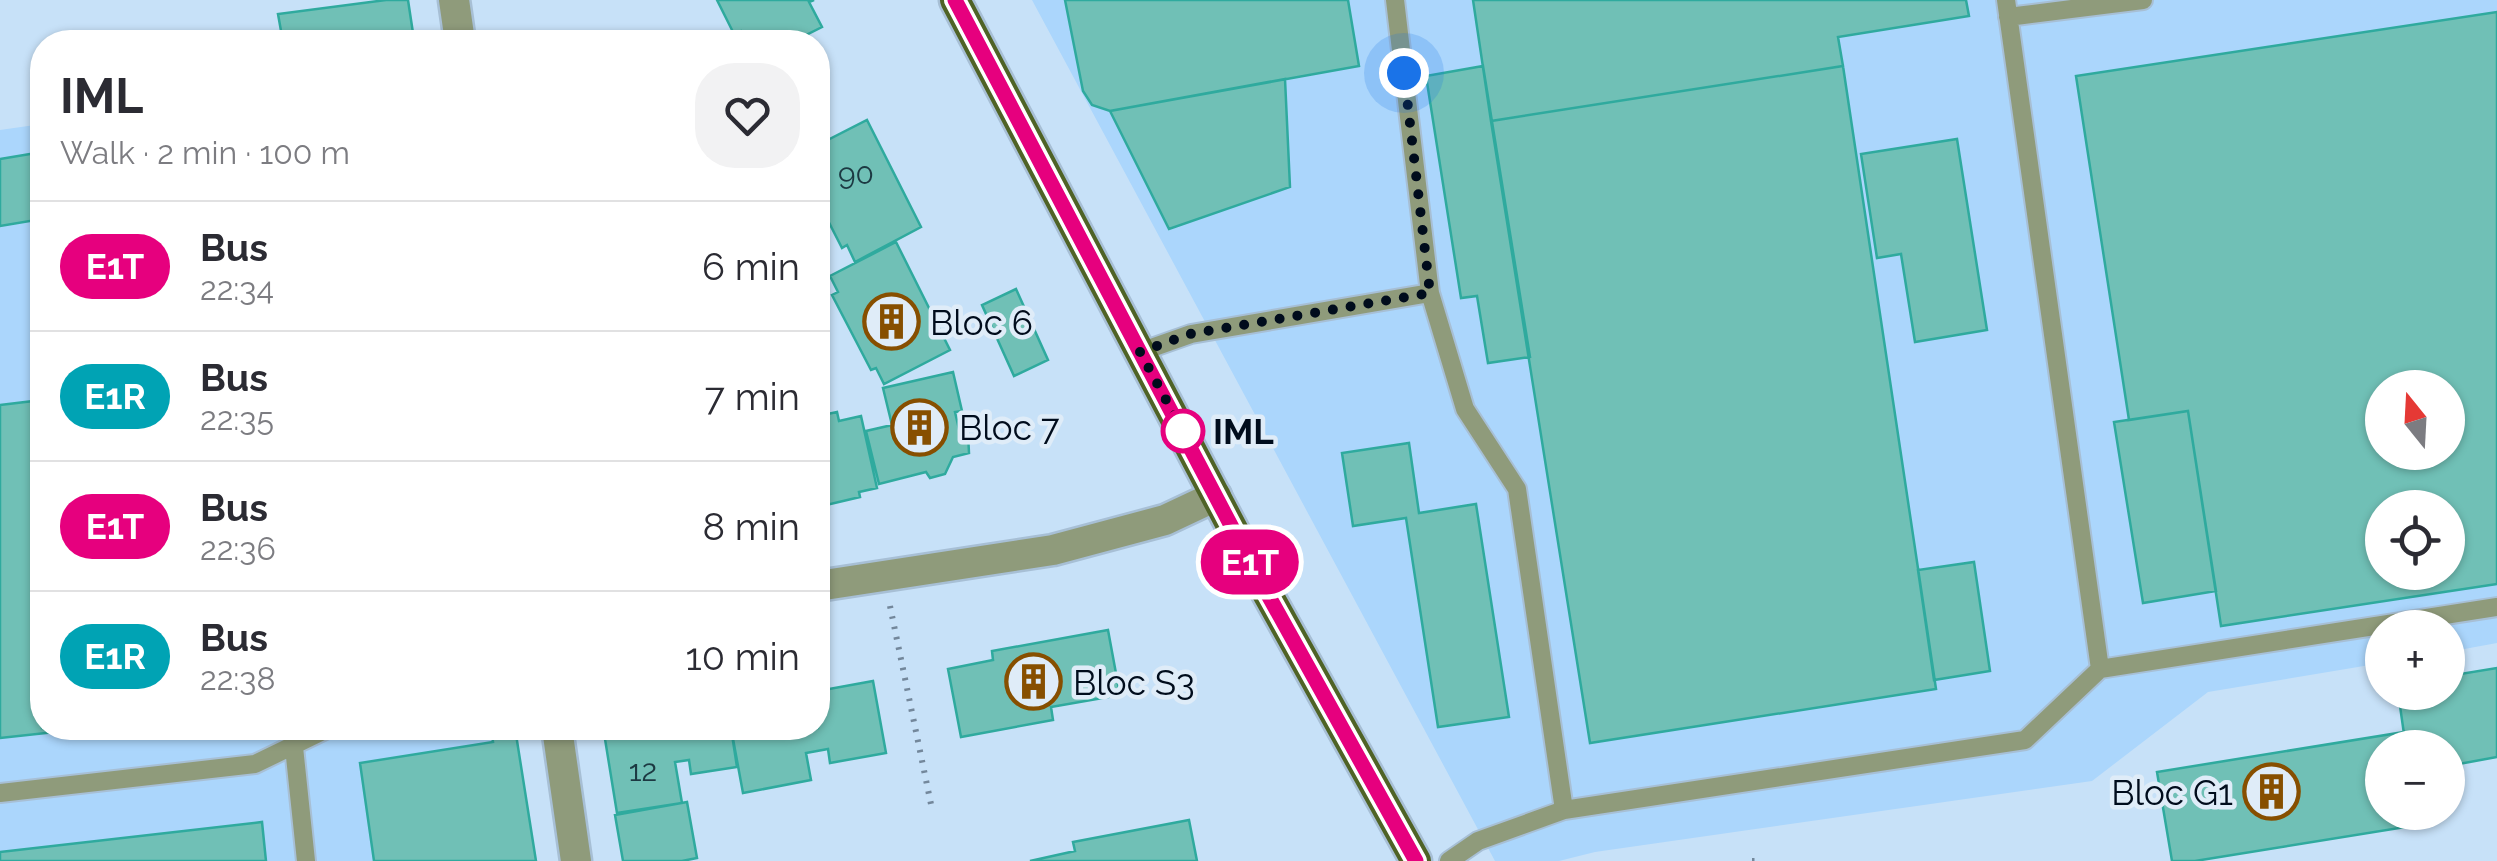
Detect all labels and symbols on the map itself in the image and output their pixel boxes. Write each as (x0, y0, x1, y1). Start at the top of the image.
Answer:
your location (1379, 48, 1429, 98)
house number: 90 (838, 156, 874, 191)
building icon: Bloc 6 (861, 292, 921, 352)
place label: Bloc 6 (930, 302, 1033, 343)
north arrow (2365, 370, 2465, 470)
building icon: Bloc 7 (890, 397, 950, 457)
place label: Bloc 7 (959, 407, 1060, 448)
marker: IML (1162, 410, 1204, 452)
place label: IML (1213, 411, 1274, 452)
line badge: E1T (1192, 530, 1308, 594)
building icon: Bloc S3 (1004, 652, 1064, 712)
place label: Bloc S3 (1073, 662, 1195, 703)
house number: 12 (629, 753, 657, 788)
building icon: Bloc G1 (2242, 762, 2302, 822)
place label: Bloc G1 (2111, 772, 2233, 813)

